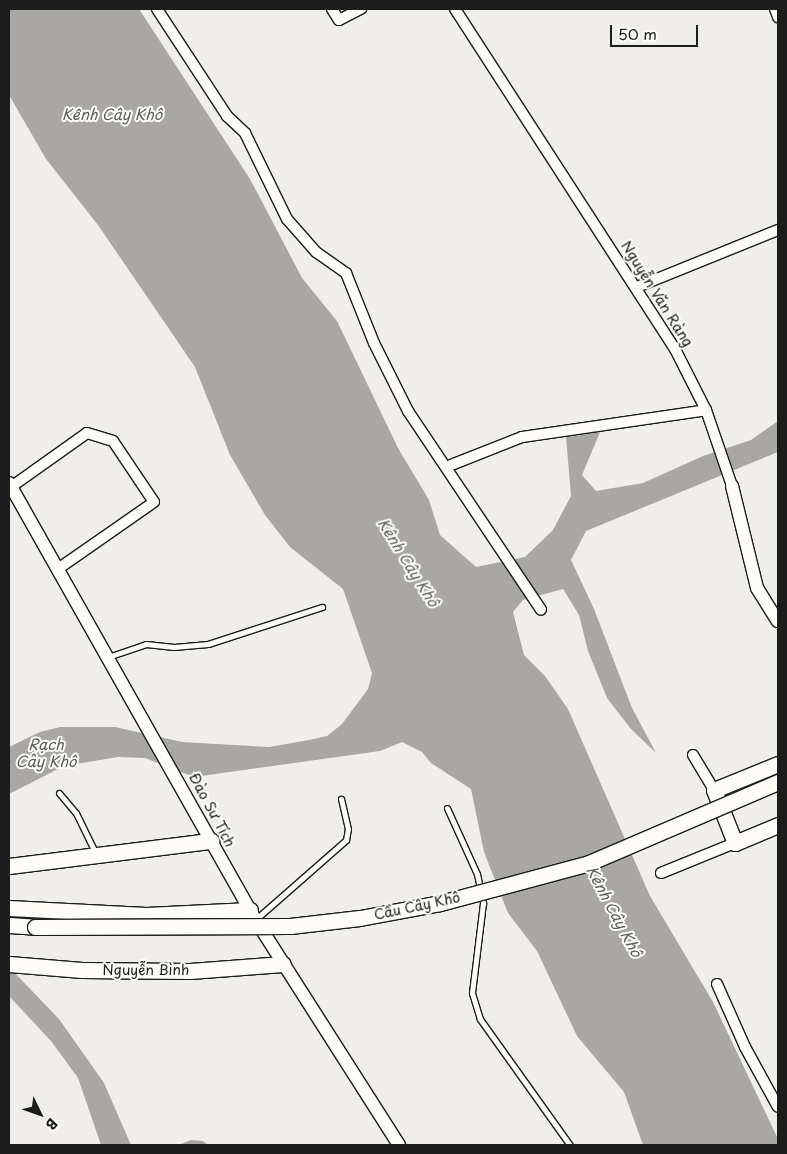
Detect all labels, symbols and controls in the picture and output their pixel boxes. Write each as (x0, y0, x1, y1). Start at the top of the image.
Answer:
scale bar (612, 15, 700, 47)
text: 50 m (618, 22, 657, 45)
water label: Kênh Cây Khô (61, 105, 163, 123)
street label: Nguyễn Văn Ràng (618, 239, 696, 349)
water label: Kênh Cây Khô (374, 514, 444, 610)
water label: Rạch Cây Khô (15, 734, 77, 769)
street label: Đào Sư Tích (185, 770, 239, 850)
water label: Kênh Cây Khô (583, 862, 647, 960)
street label: Cầu Cây Khô (372, 889, 462, 923)
street label: Nguyễn Bình (102, 962, 190, 978)
north arrow (15, 1089, 65, 1139)
text: B (41, 1114, 63, 1135)

